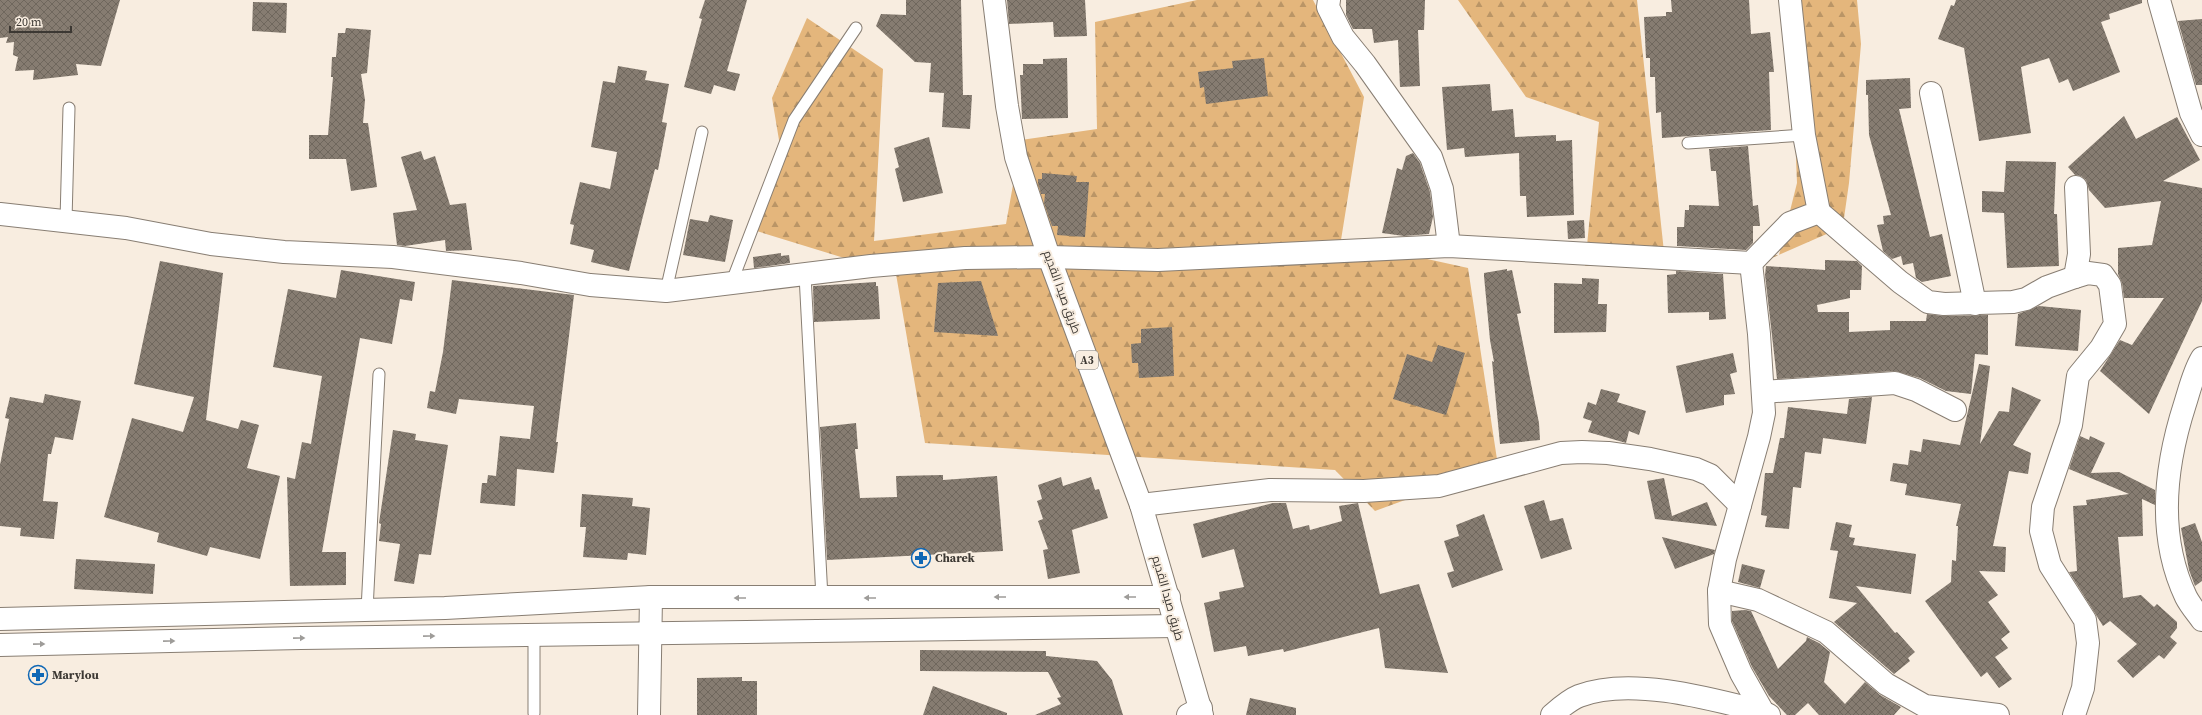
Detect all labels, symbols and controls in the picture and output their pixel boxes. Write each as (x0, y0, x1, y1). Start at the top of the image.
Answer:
scale bar (10, 8, 71, 34)
text: 20 m (16, 14, 42, 30)
street label: طريق صيدا القديم (1039, 248, 1085, 336)
road number: A3 (1076, 351, 1098, 369)
pharmacy icon: Charek (910, 547, 932, 569)
place label: Charek (935, 550, 976, 566)
street label: طريق صيدا القديم (1148, 554, 1188, 642)
one-way arrow (993, 594, 1006, 600)
one-way arrow (1123, 594, 1136, 600)
one-way arrow (733, 595, 746, 601)
one-way arrow (863, 595, 876, 601)
one-way arrow (423, 633, 435, 640)
one-way arrow (293, 635, 306, 641)
one-way arrow (163, 638, 176, 644)
one-way arrow (33, 641, 46, 647)
pharmacy icon: Marylou (27, 664, 49, 686)
place label: Marylou (52, 667, 99, 683)

